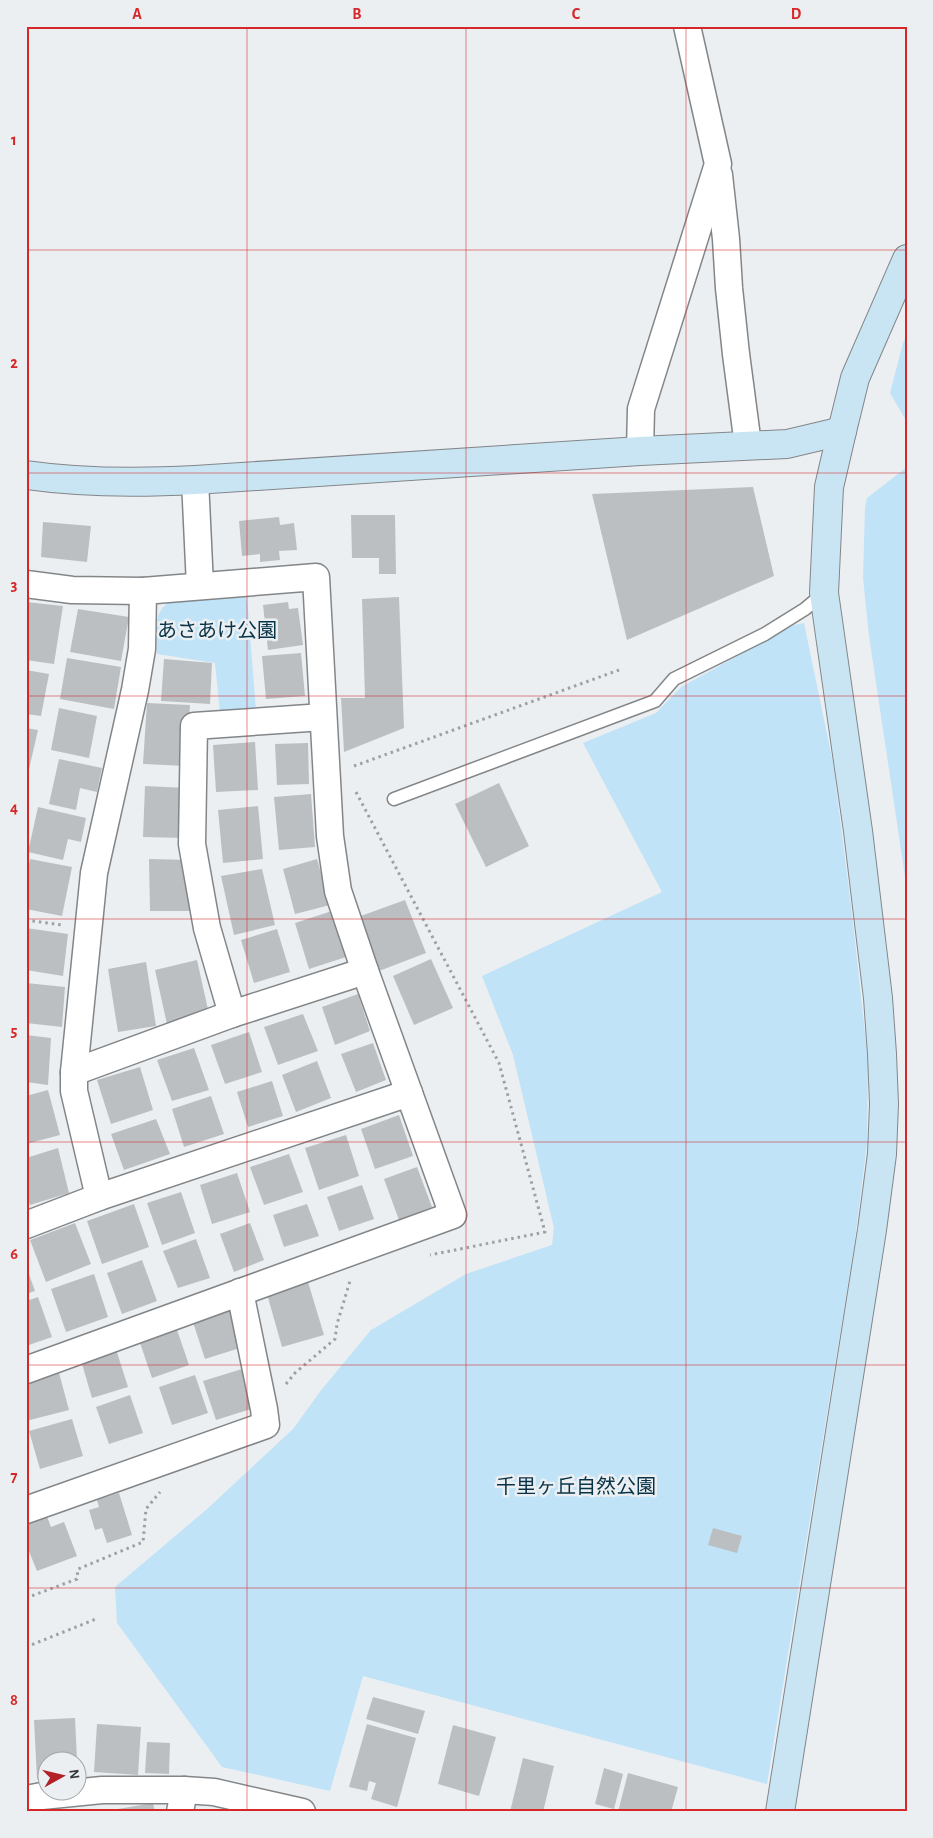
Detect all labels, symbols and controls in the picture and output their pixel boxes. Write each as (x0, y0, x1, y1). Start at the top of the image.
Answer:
text: A (132, 6, 142, 22)
text: B (352, 6, 362, 22)
text: C (572, 6, 581, 22)
text: D (791, 6, 802, 22)
text: 1 (11, 132, 17, 148)
text: 2 (10, 355, 18, 371)
text: 3 (11, 577, 18, 593)
park label: あさあけ公園 (157, 620, 277, 641)
text: 4 (10, 800, 18, 816)
text: 5 (11, 1023, 18, 1039)
text: 6 (10, 1246, 18, 1262)
text: 7 (11, 1469, 18, 1485)
park label: 千里ヶ丘自然公園 (496, 1476, 656, 1497)
text: 8 (10, 1692, 18, 1708)
north arrow (38, 1750, 88, 1800)
text: N (66, 1769, 81, 1780)

